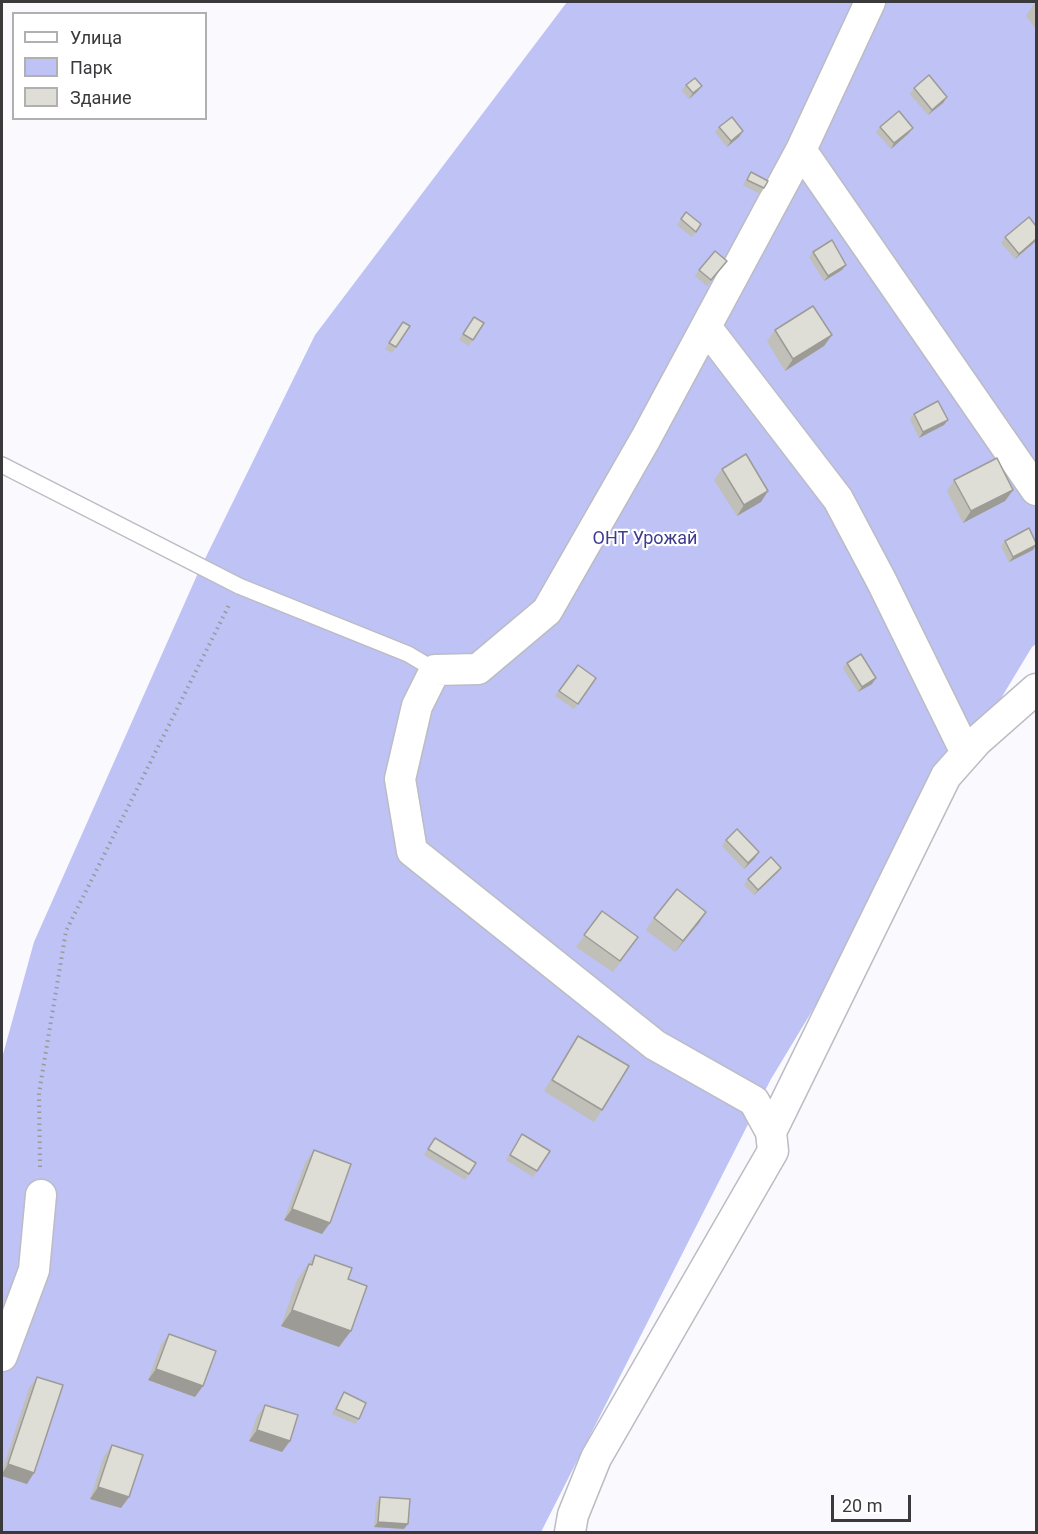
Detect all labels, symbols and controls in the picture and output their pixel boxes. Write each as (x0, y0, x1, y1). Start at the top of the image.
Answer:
legend (12, 12, 207, 120)
text: Улица (70, 27, 122, 48)
text: Парк (70, 57, 112, 78)
text: Здание (70, 87, 132, 108)
park label: ОНТ Урожай (593, 528, 697, 550)
scale bar (834, 1483, 914, 1521)
text: 20 m (842, 1495, 882, 1516)

